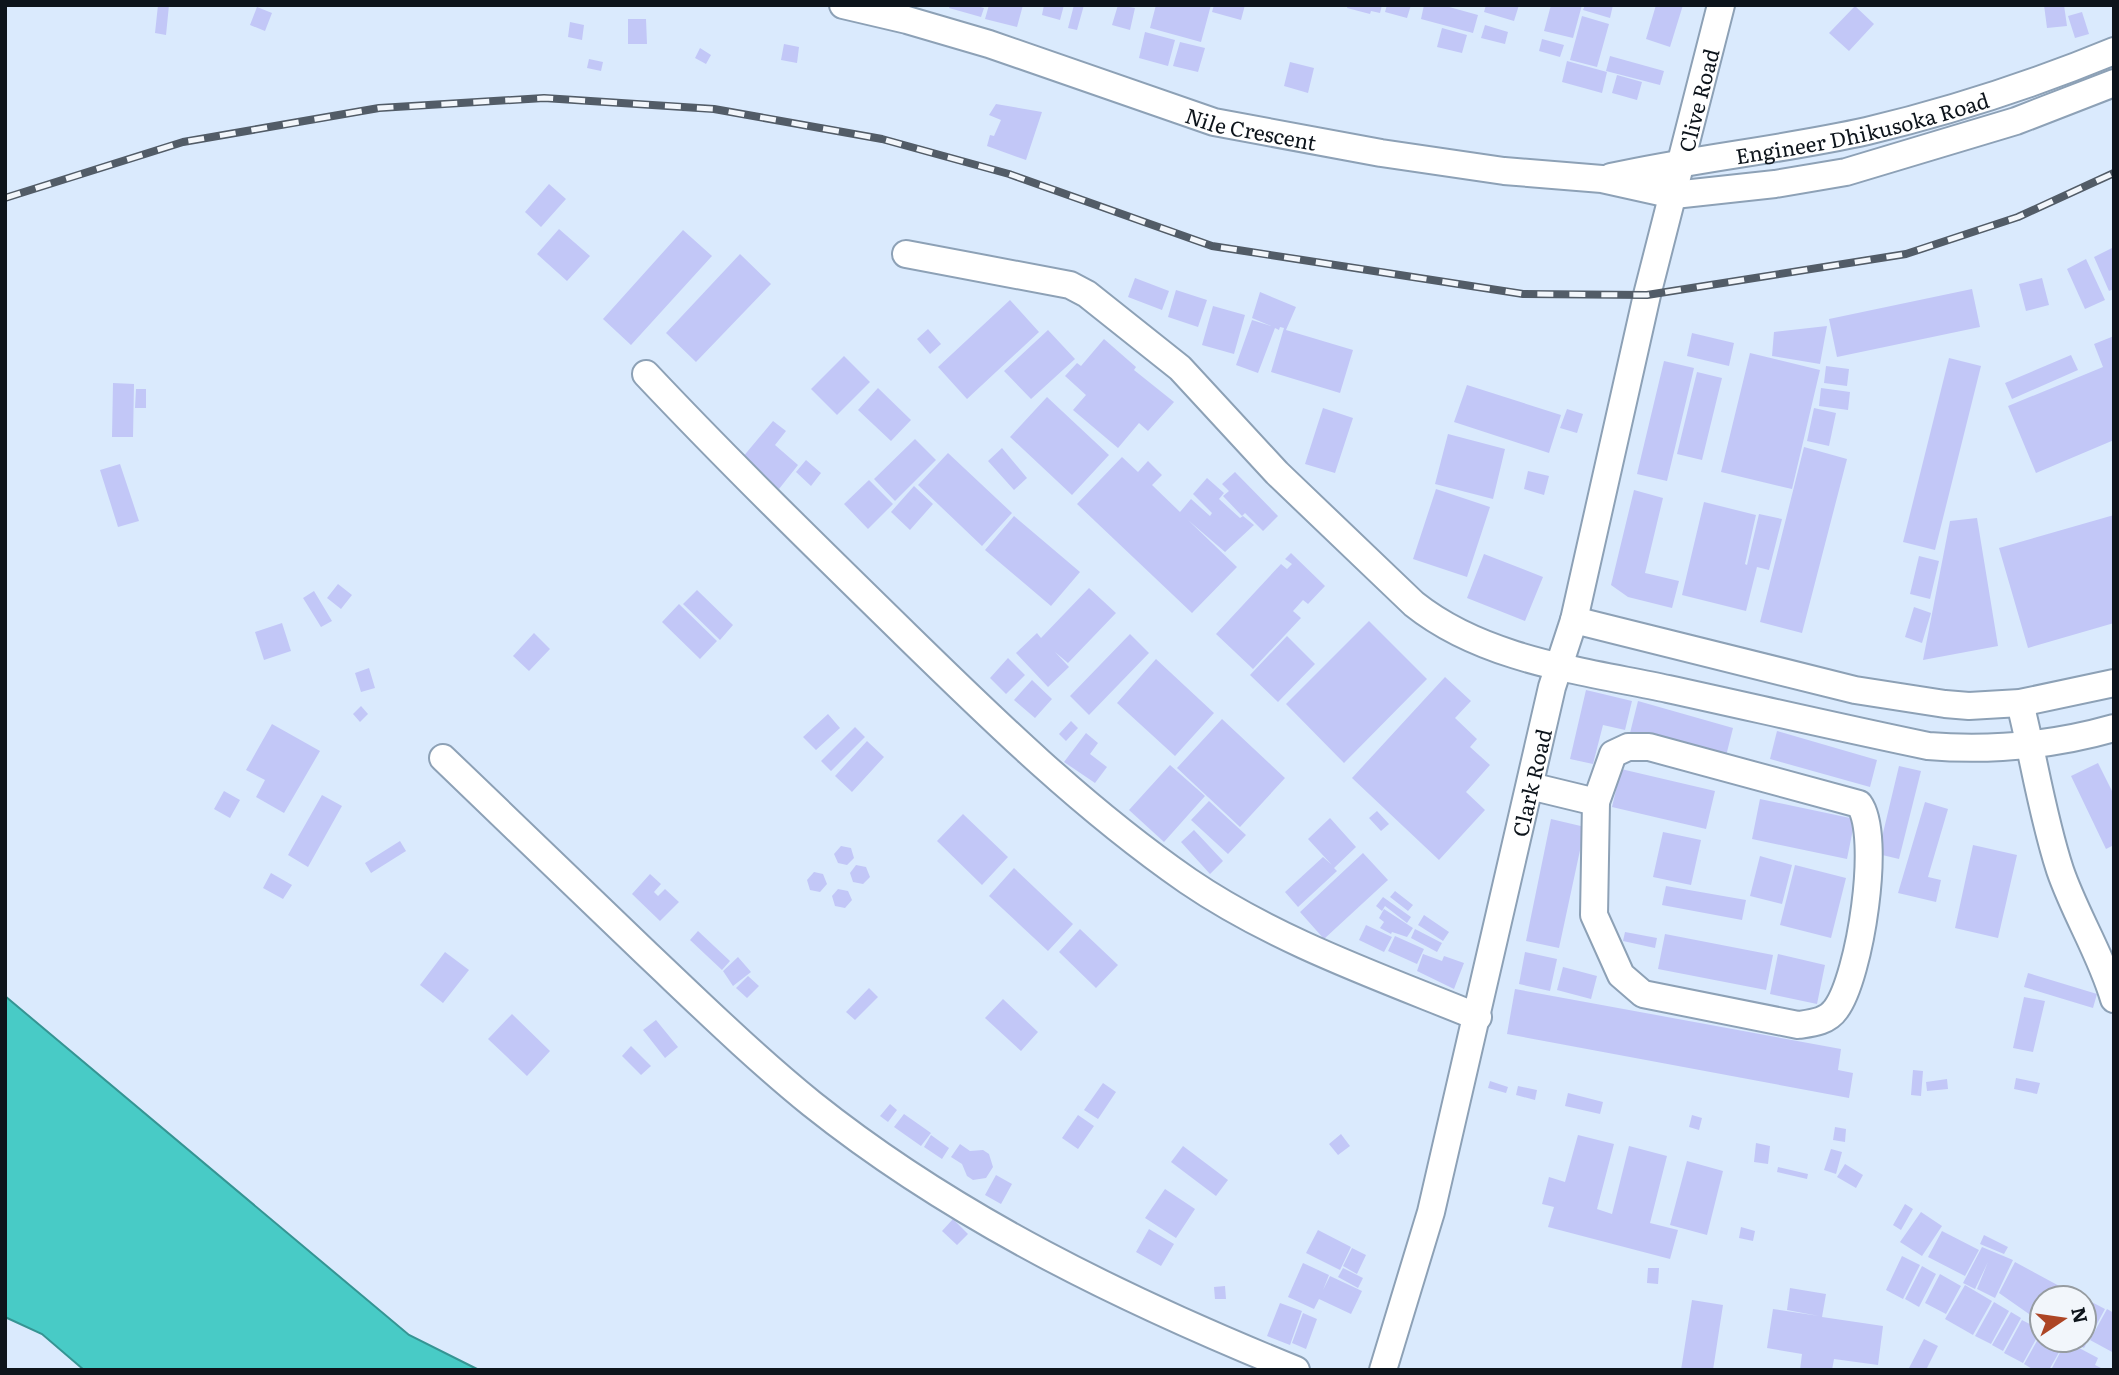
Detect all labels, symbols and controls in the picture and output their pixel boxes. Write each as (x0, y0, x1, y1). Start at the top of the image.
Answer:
street label: Clive Road (1669, 44, 1725, 155)
street label: Engineer Dhikusoka Road (1733, 82, 1993, 170)
street label: Nile Crescent (1182, 98, 1320, 156)
street label: Clark Road (1503, 725, 1558, 840)
north arrow (2028, 1284, 2098, 1354)
text: N (2065, 1304, 2096, 1326)

